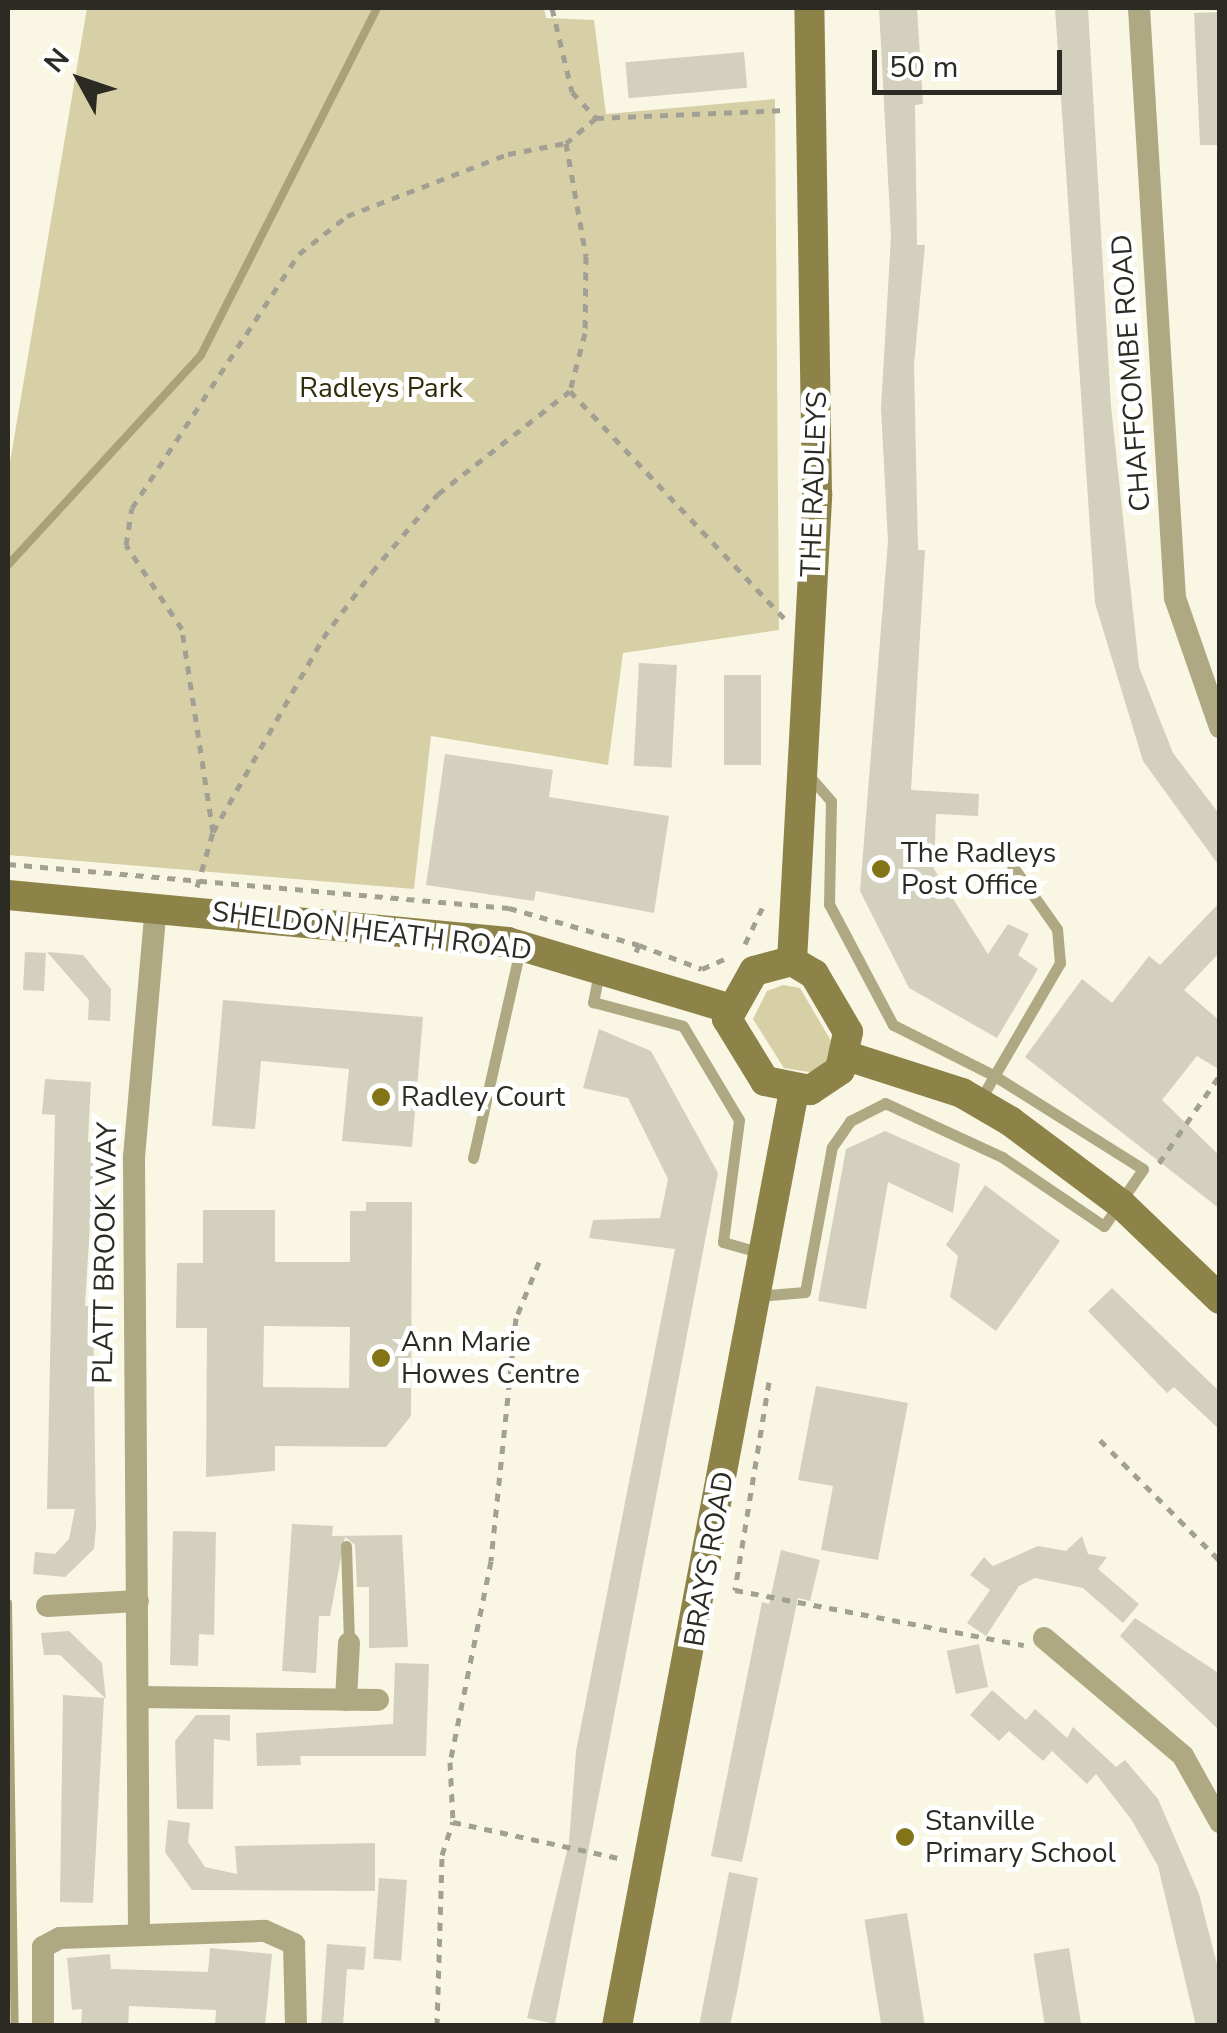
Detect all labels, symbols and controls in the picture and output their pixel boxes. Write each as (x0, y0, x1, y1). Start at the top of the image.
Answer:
north arrow (30, 30, 130, 130)
scale bar (877, 30, 1067, 92)
text: N (36, 40, 78, 81)
text: 50 m (889, 47, 958, 88)
street label: CHAFFCOMBE ROAD (1105, 233, 1157, 513)
park label: Radleys Park (299, 371, 463, 405)
street label: THE RADLEYS (794, 391, 834, 577)
place label: The Radleys Post Office (901, 836, 1056, 902)
marker: The Radleys Post Office (870, 858, 892, 880)
street label: SHELDON HEATH ROAD (210, 895, 534, 967)
place label: Radley Court (401, 1080, 565, 1114)
marker: Radley Court (370, 1086, 392, 1108)
street label: PLATT BROOK WAY (86, 1122, 124, 1384)
place label: Ann Marie Howes Centre (401, 1325, 580, 1391)
marker: Ann Marie Howes Centre (370, 1347, 392, 1369)
street label: BRAYS ROAD (677, 1469, 741, 1649)
place label: Stanville Primary School (925, 1804, 1116, 1870)
marker: Stanville Primary School (894, 1826, 916, 1848)

